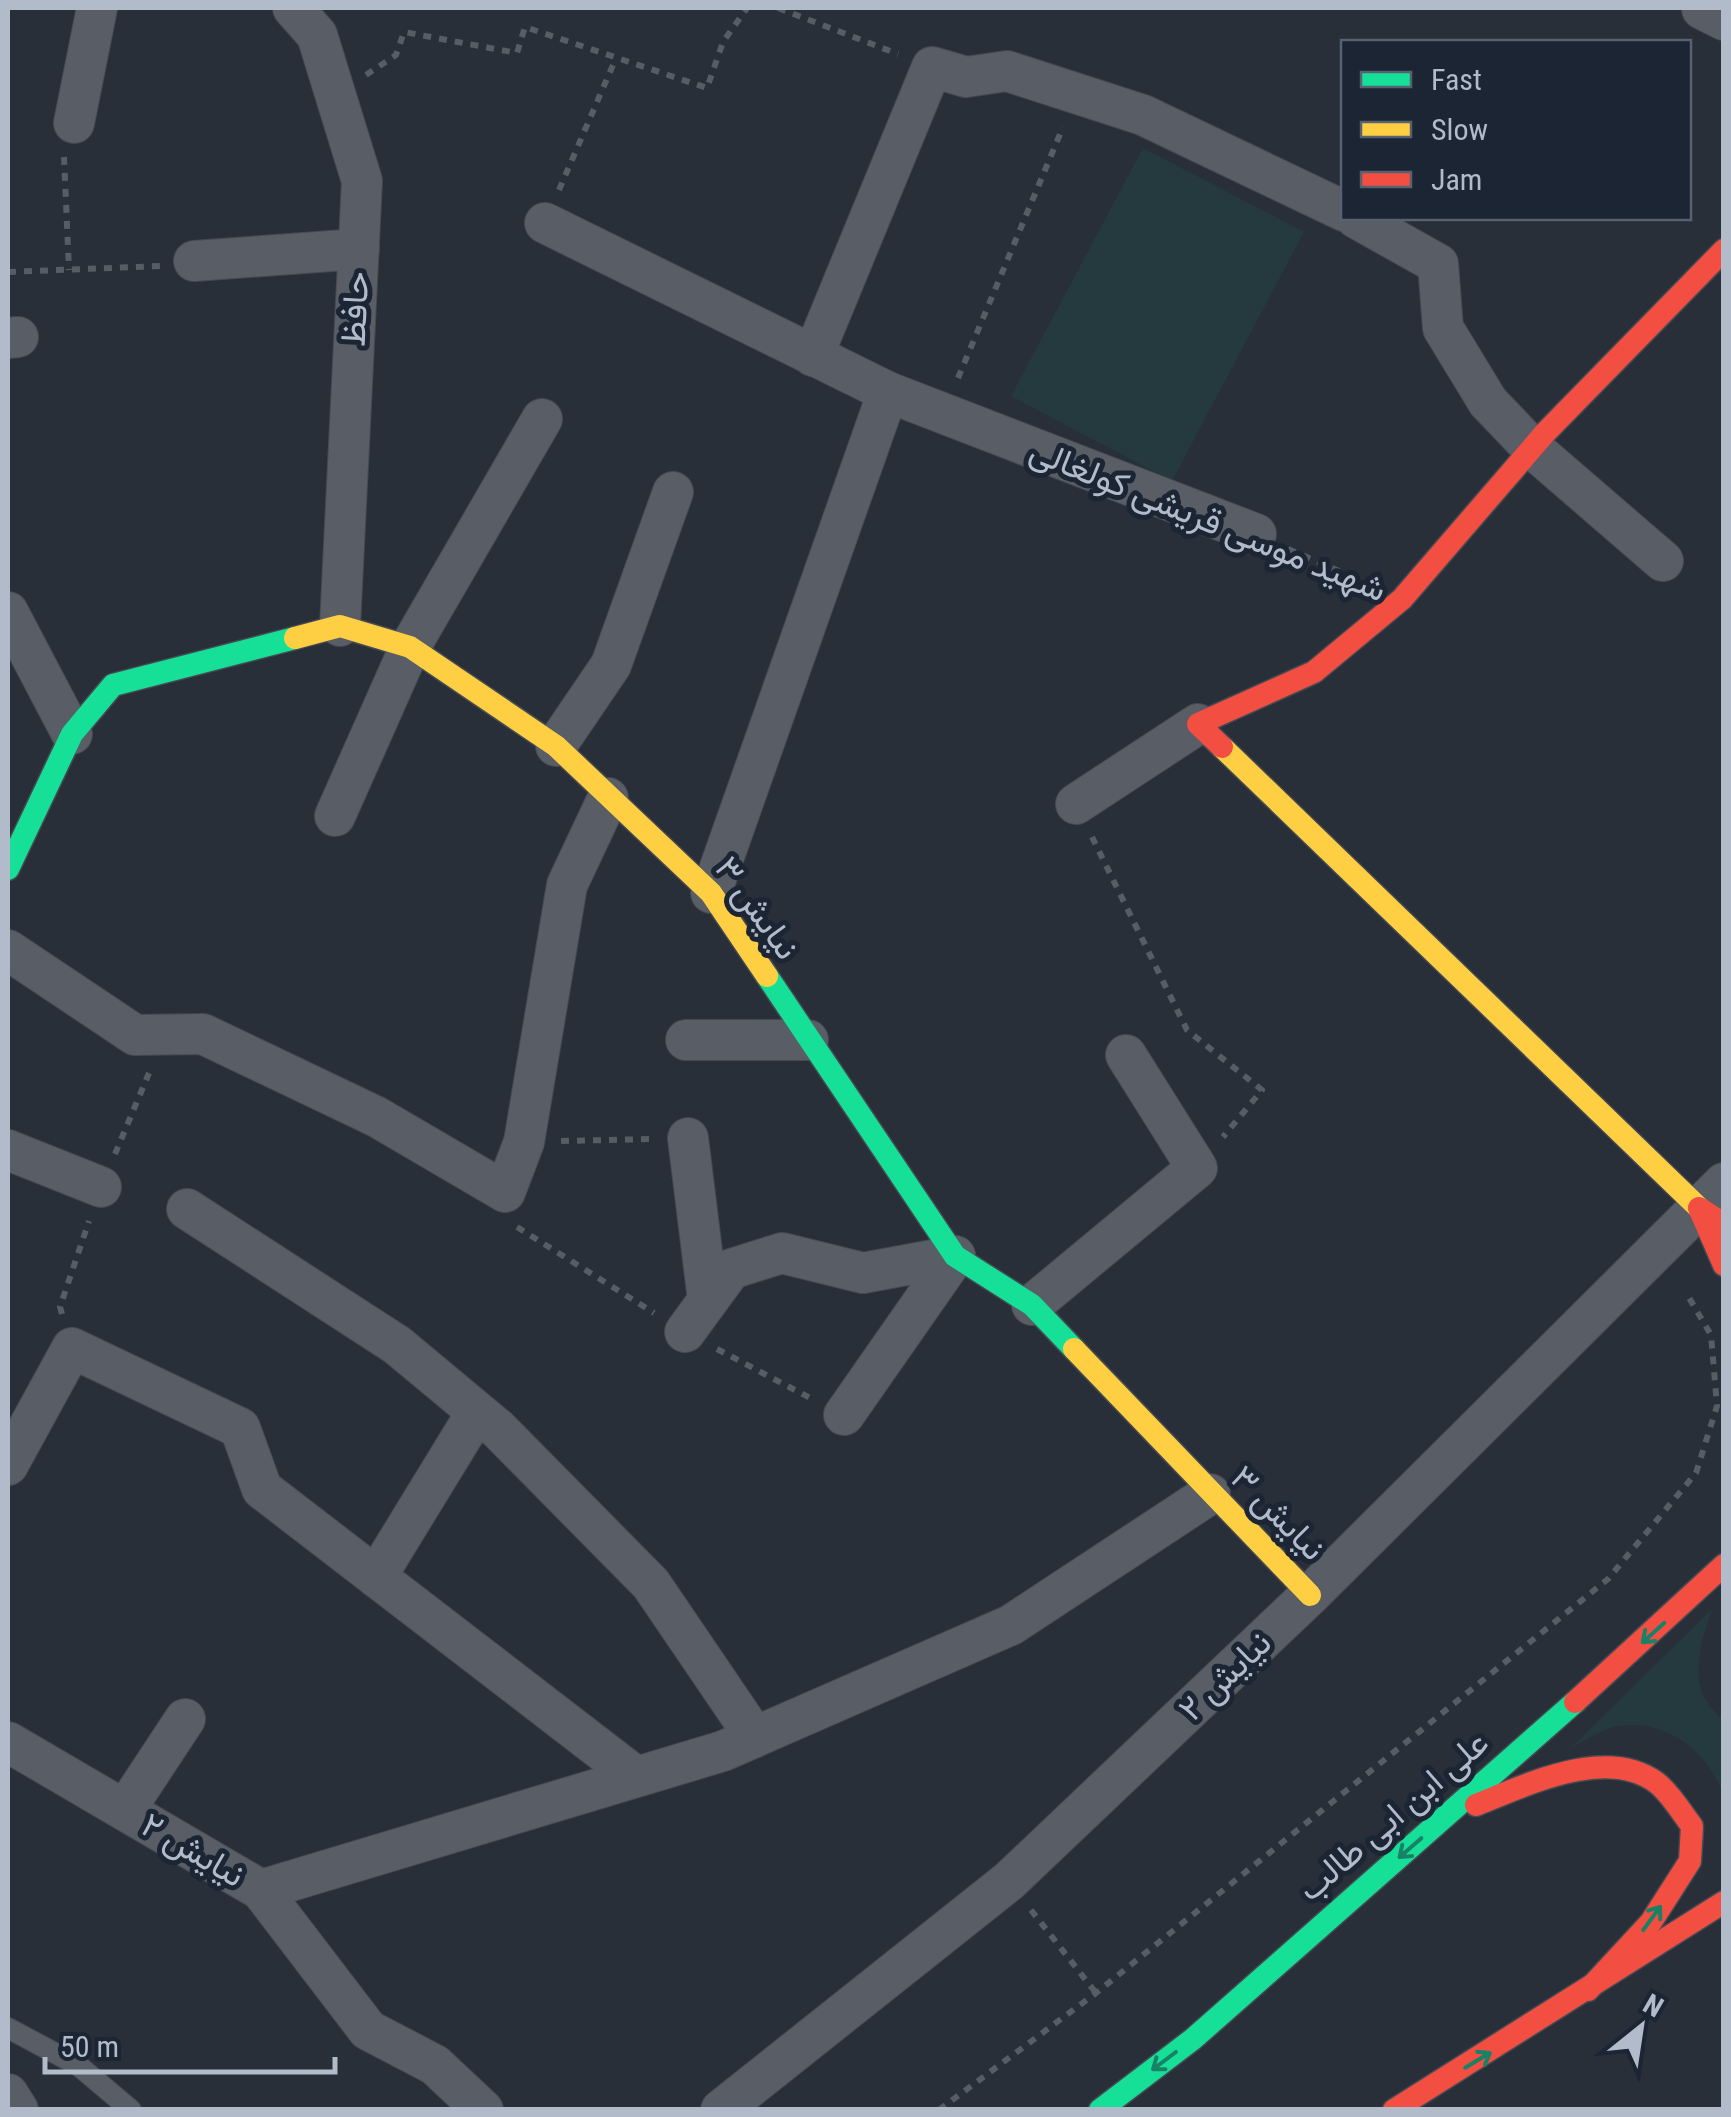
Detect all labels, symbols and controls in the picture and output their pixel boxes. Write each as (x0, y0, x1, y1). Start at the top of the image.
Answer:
legend (1341, 40, 1691, 220)
text: Fast (1431, 62, 1482, 97)
text: Slow (1431, 112, 1488, 147)
text: Jam (1431, 162, 1482, 197)
street label: حافظ (333, 270, 377, 348)
street label: شهید موسی قریشی کولغالی (1023, 430, 1392, 611)
street label: نیایش ۳ (706, 849, 808, 967)
street label: نیایش ۳ (1222, 1457, 1334, 1569)
one-way arrow (1641, 1621, 1666, 1644)
street label: نیایش ۲ (1170, 1622, 1280, 1730)
street label: علی ابن ابی طالب (1289, 1722, 1497, 1910)
street label: نیایش ۲ (134, 1804, 252, 1896)
one-way arrow (1397, 1836, 1423, 1858)
one-way arrow (1642, 1904, 1663, 1932)
north arrow (1591, 1977, 1691, 2077)
text: N (1638, 1987, 1669, 2024)
scale bar (45, 2012, 335, 2074)
text: 50 m (60, 2029, 119, 2064)
one-way arrow (1463, 2049, 1492, 2069)
one-way arrow (1151, 2050, 1178, 2071)

